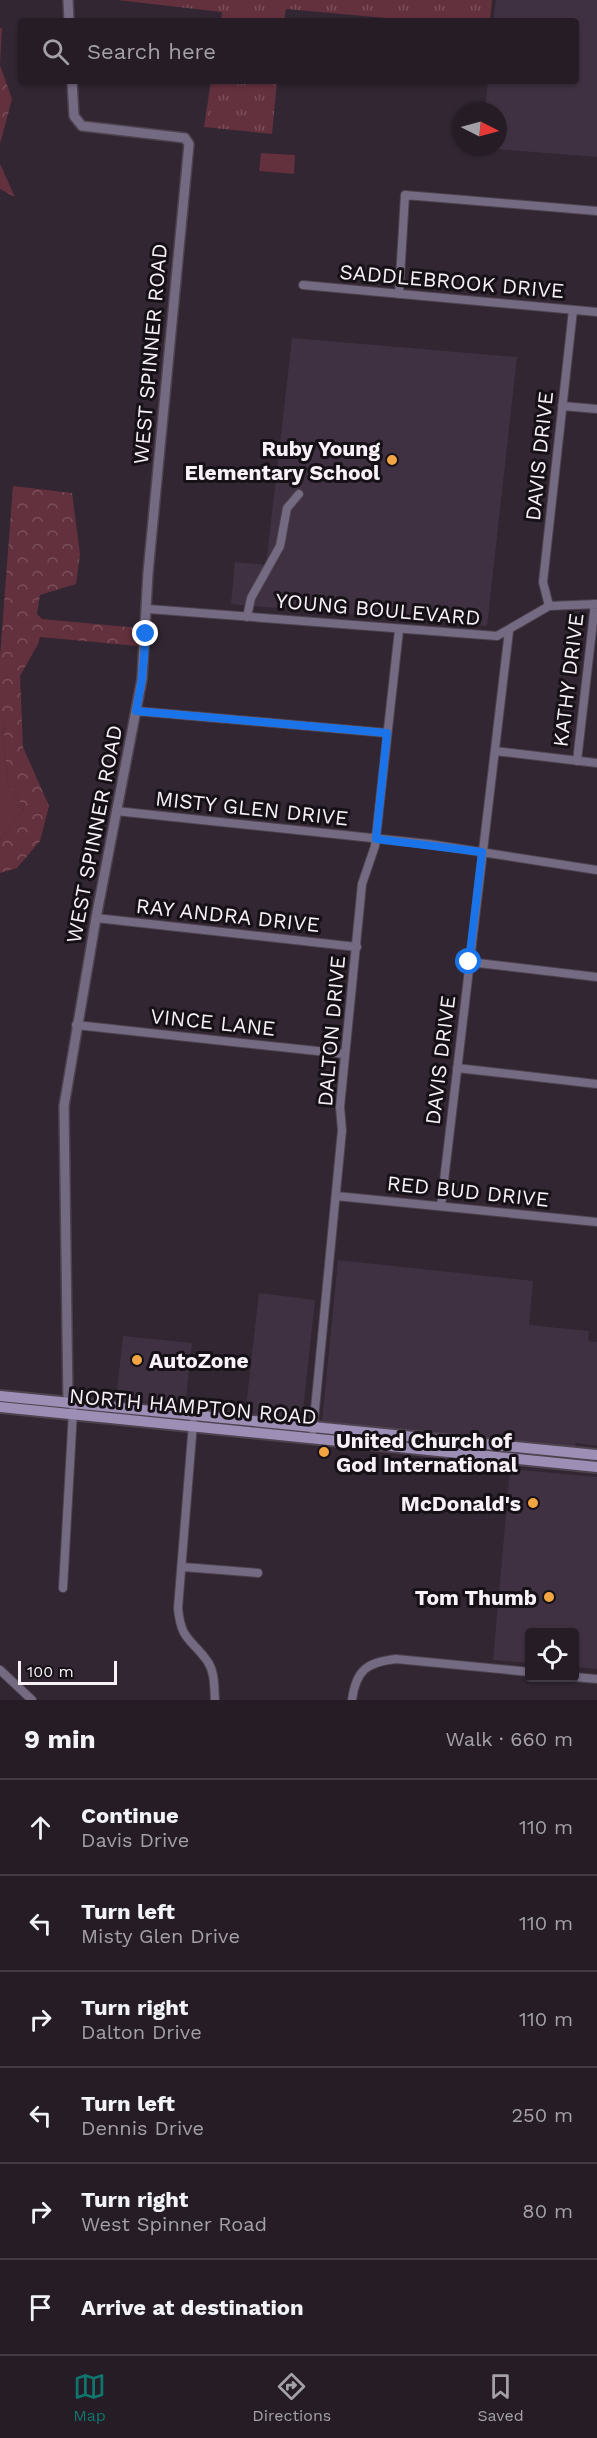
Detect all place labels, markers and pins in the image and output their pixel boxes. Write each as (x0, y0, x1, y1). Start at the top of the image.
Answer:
place label: Ruby Young Elementary School (184, 436, 380, 485)
marker: Ruby Young Elementary School (385, 453, 399, 467)
place label: AutoZone (149, 1348, 249, 1373)
marker: AutoZone (130, 1353, 144, 1367)
place label: United Church of God International (336, 1428, 518, 1477)
marker: United Church of God International (317, 1445, 331, 1459)
place label: McDonald's (401, 1491, 521, 1516)
marker: McDonald's (526, 1496, 540, 1510)
place label: Tom Thumb (415, 1585, 537, 1610)
marker: Tom Thumb (542, 1590, 556, 1604)

